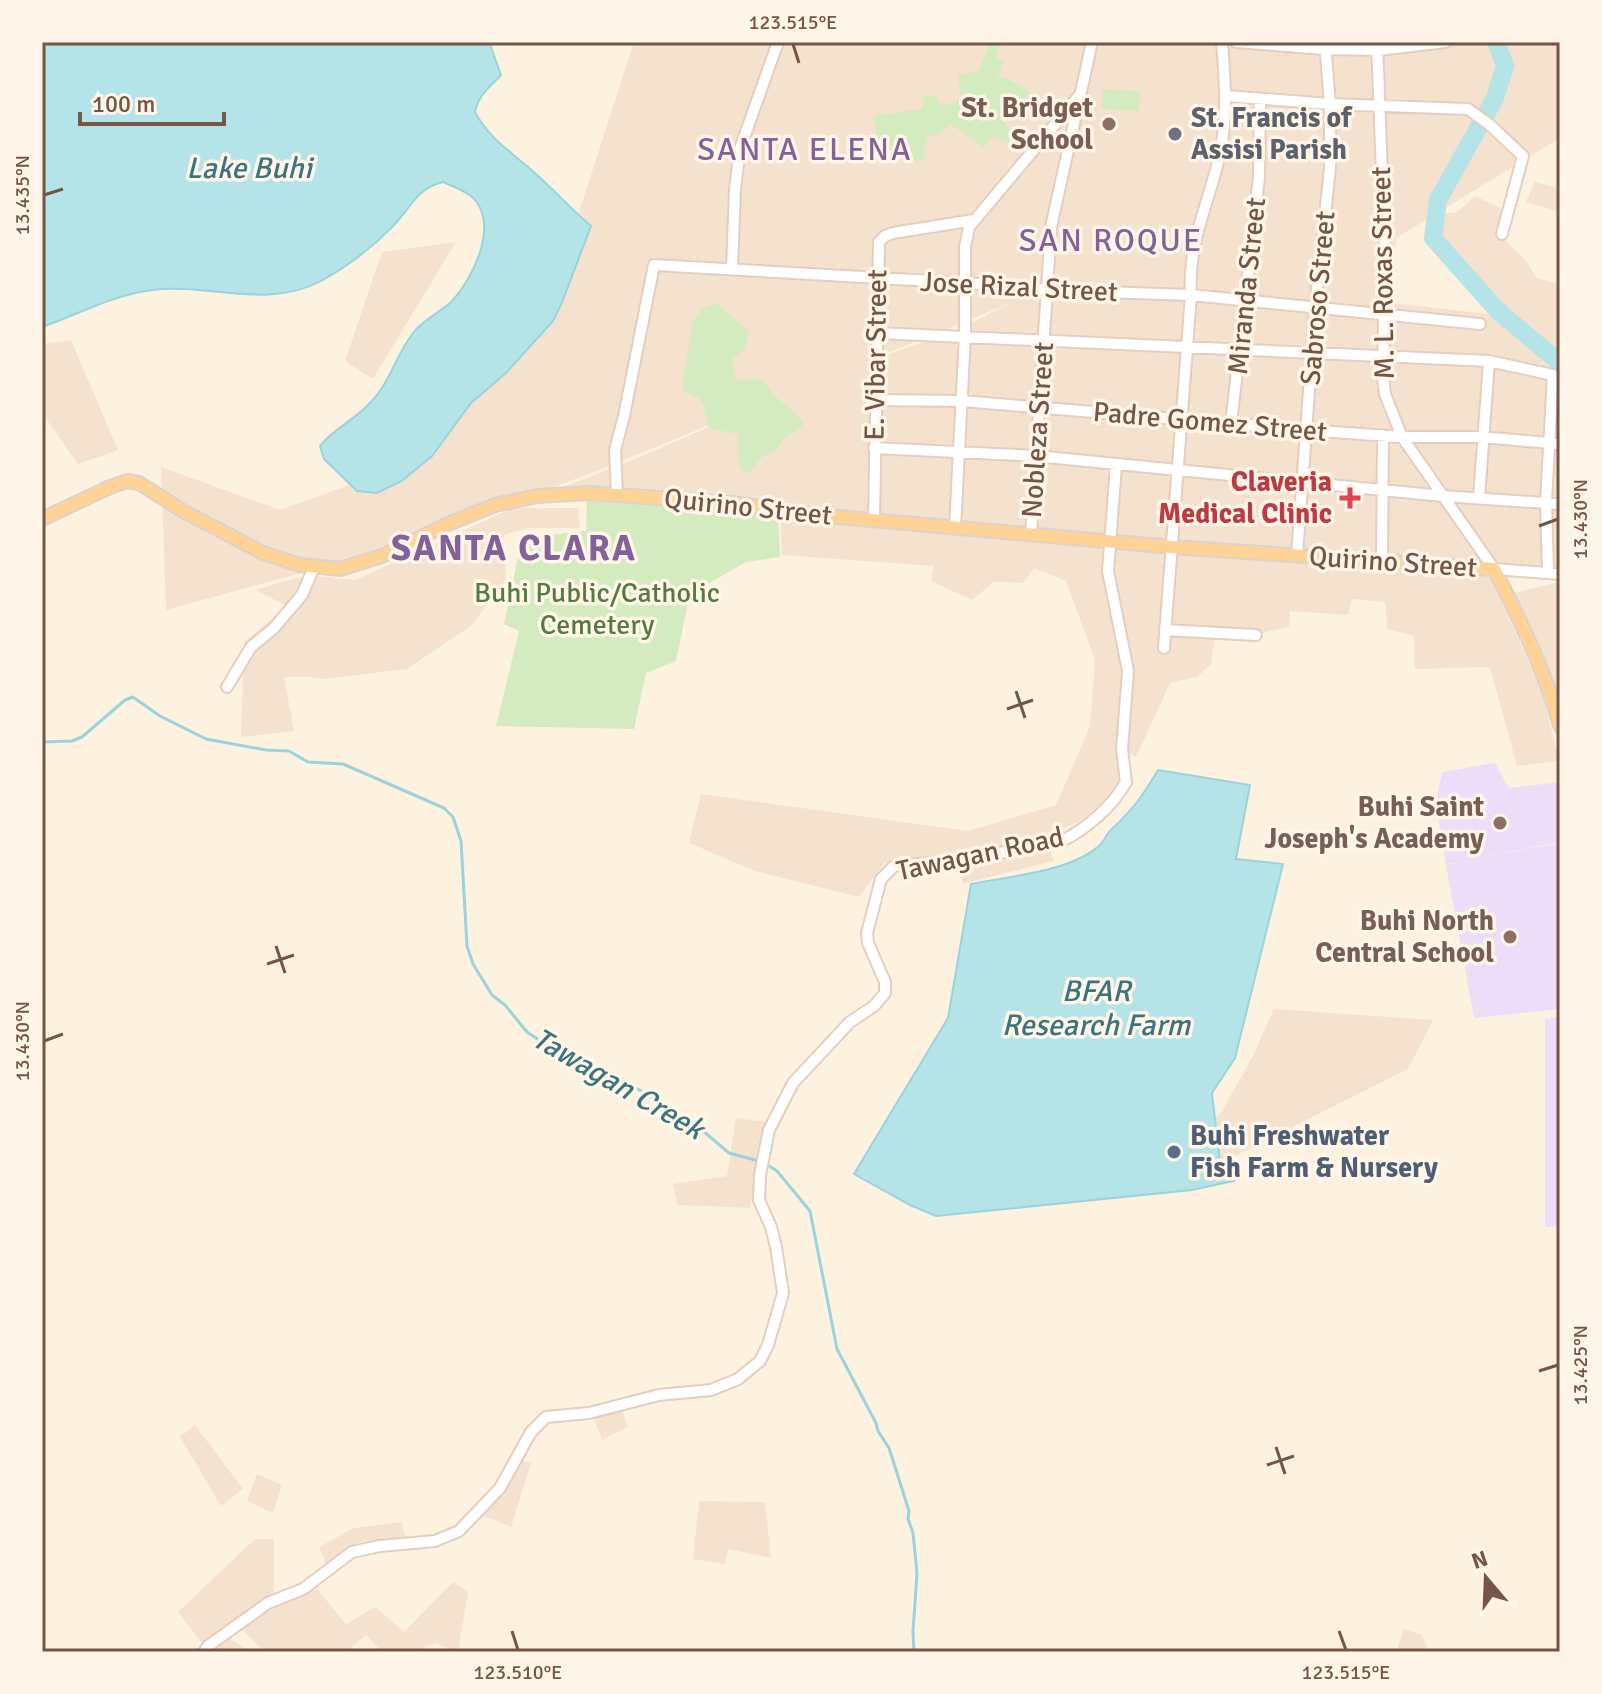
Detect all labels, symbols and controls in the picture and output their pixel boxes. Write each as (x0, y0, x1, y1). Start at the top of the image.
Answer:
text: 123.515°E (749, 10, 837, 35)
scale bar (80, 76, 224, 126)
text: 100 m (92, 89, 155, 119)
place label: St. Bridget School (961, 91, 1093, 157)
place label: St. Francis of Assisi Parish (1191, 101, 1353, 167)
marker: St. Bridget School (1100, 115, 1118, 133)
marker: St. Francis of Assisi Parish (1166, 125, 1184, 143)
district label: SANTA ELENA (697, 130, 913, 169)
water label: Lake Buhi (186, 150, 315, 187)
text: 13.435°N (10, 155, 35, 235)
street label: M. L. Roxas Street (1364, 166, 1402, 380)
street label: Miranda Street (1221, 196, 1273, 376)
street label: Sabroso Street (1293, 209, 1343, 387)
district label: SAN ROQUE (1019, 221, 1203, 260)
street label: Jose Rizal Street (919, 265, 1119, 309)
street label: E. Vibar Street (858, 269, 894, 441)
street label: Nobleza Street (1015, 341, 1061, 519)
street label: Padre Gomez Street (1092, 395, 1329, 449)
place label: Claveria Medical Clinic (1158, 465, 1332, 531)
text: 13.430°N (1568, 479, 1593, 559)
street label: Quirino Street (662, 481, 834, 533)
marker: Claveria Medical Clinic (1339, 487, 1361, 509)
district label: SANTA CLARA (391, 526, 637, 571)
street label: Quirino Street (1308, 539, 1478, 585)
park label: Buhi Public/Catholic Cemetery (474, 576, 720, 642)
place label: Buhi Saint Joseph's Academy (1264, 790, 1485, 856)
marker: Buhi Saint Joseph's Academy (1491, 814, 1509, 832)
street label: Tawagan Road (893, 820, 1067, 888)
place label: Buhi North Central School (1315, 904, 1494, 970)
marker: Buhi North Central School (1501, 928, 1519, 946)
water label: BFAR Research Farm (1002, 973, 1191, 1044)
text: 13.430°N (10, 1001, 35, 1081)
water label: Tawagan Creek (526, 1020, 713, 1149)
place label: Buhi Freshwater Fish Farm & Nursery (1190, 1119, 1438, 1185)
marker: Buhi Freshwater Fish Farm & Nursery (1165, 1143, 1183, 1161)
text: 13.425°N (1568, 1325, 1593, 1405)
north arrow (1446, 1538, 1526, 1618)
text: N (1468, 1544, 1491, 1575)
text: 123.510°E (474, 1660, 562, 1685)
text: 123.515°E (1302, 1660, 1390, 1685)

